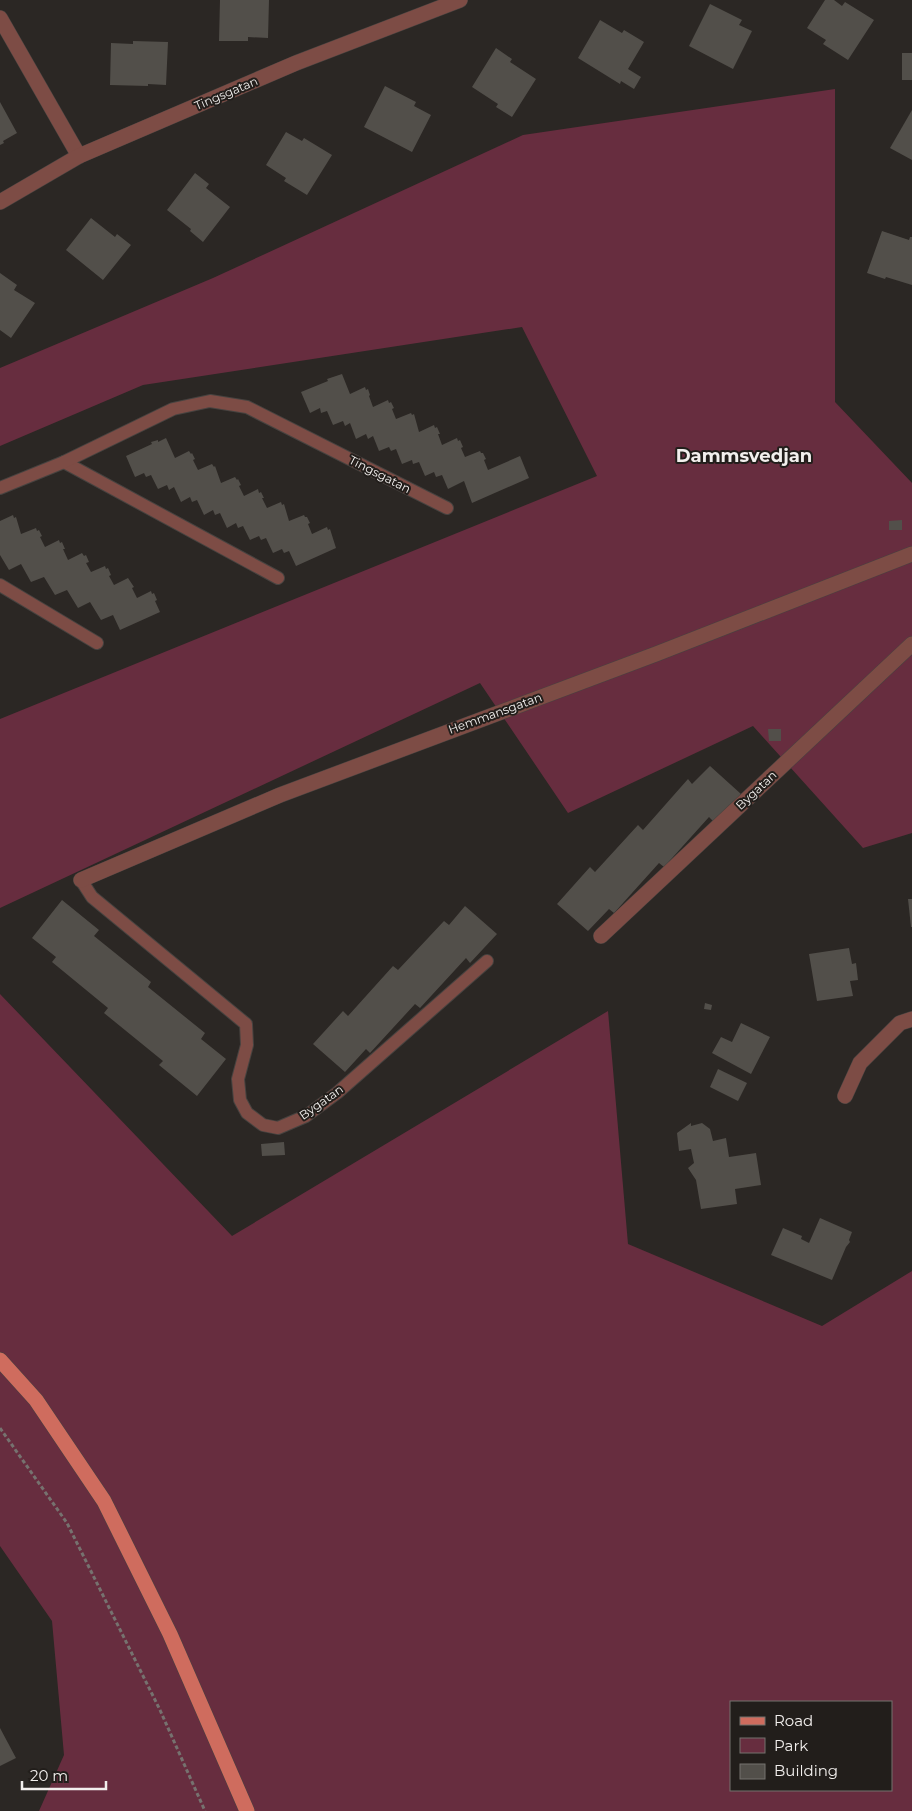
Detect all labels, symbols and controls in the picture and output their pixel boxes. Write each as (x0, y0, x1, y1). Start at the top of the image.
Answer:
street label: Tingsgatan (192, 73, 260, 113)
district label: Dammsvedjan (676, 445, 812, 467)
street label: Tingsgatan (347, 452, 413, 496)
street label: Hemmansgatan (446, 689, 544, 737)
street label: Bygatan (732, 767, 780, 813)
street label: Bygatan (296, 1081, 346, 1123)
legend (730, 1701, 892, 1791)
text: Road (774, 1711, 813, 1730)
text: Park (774, 1736, 808, 1755)
scale bar (22, 1758, 106, 1790)
text: Building (774, 1761, 838, 1780)
text: 20 m (30, 1766, 68, 1785)

